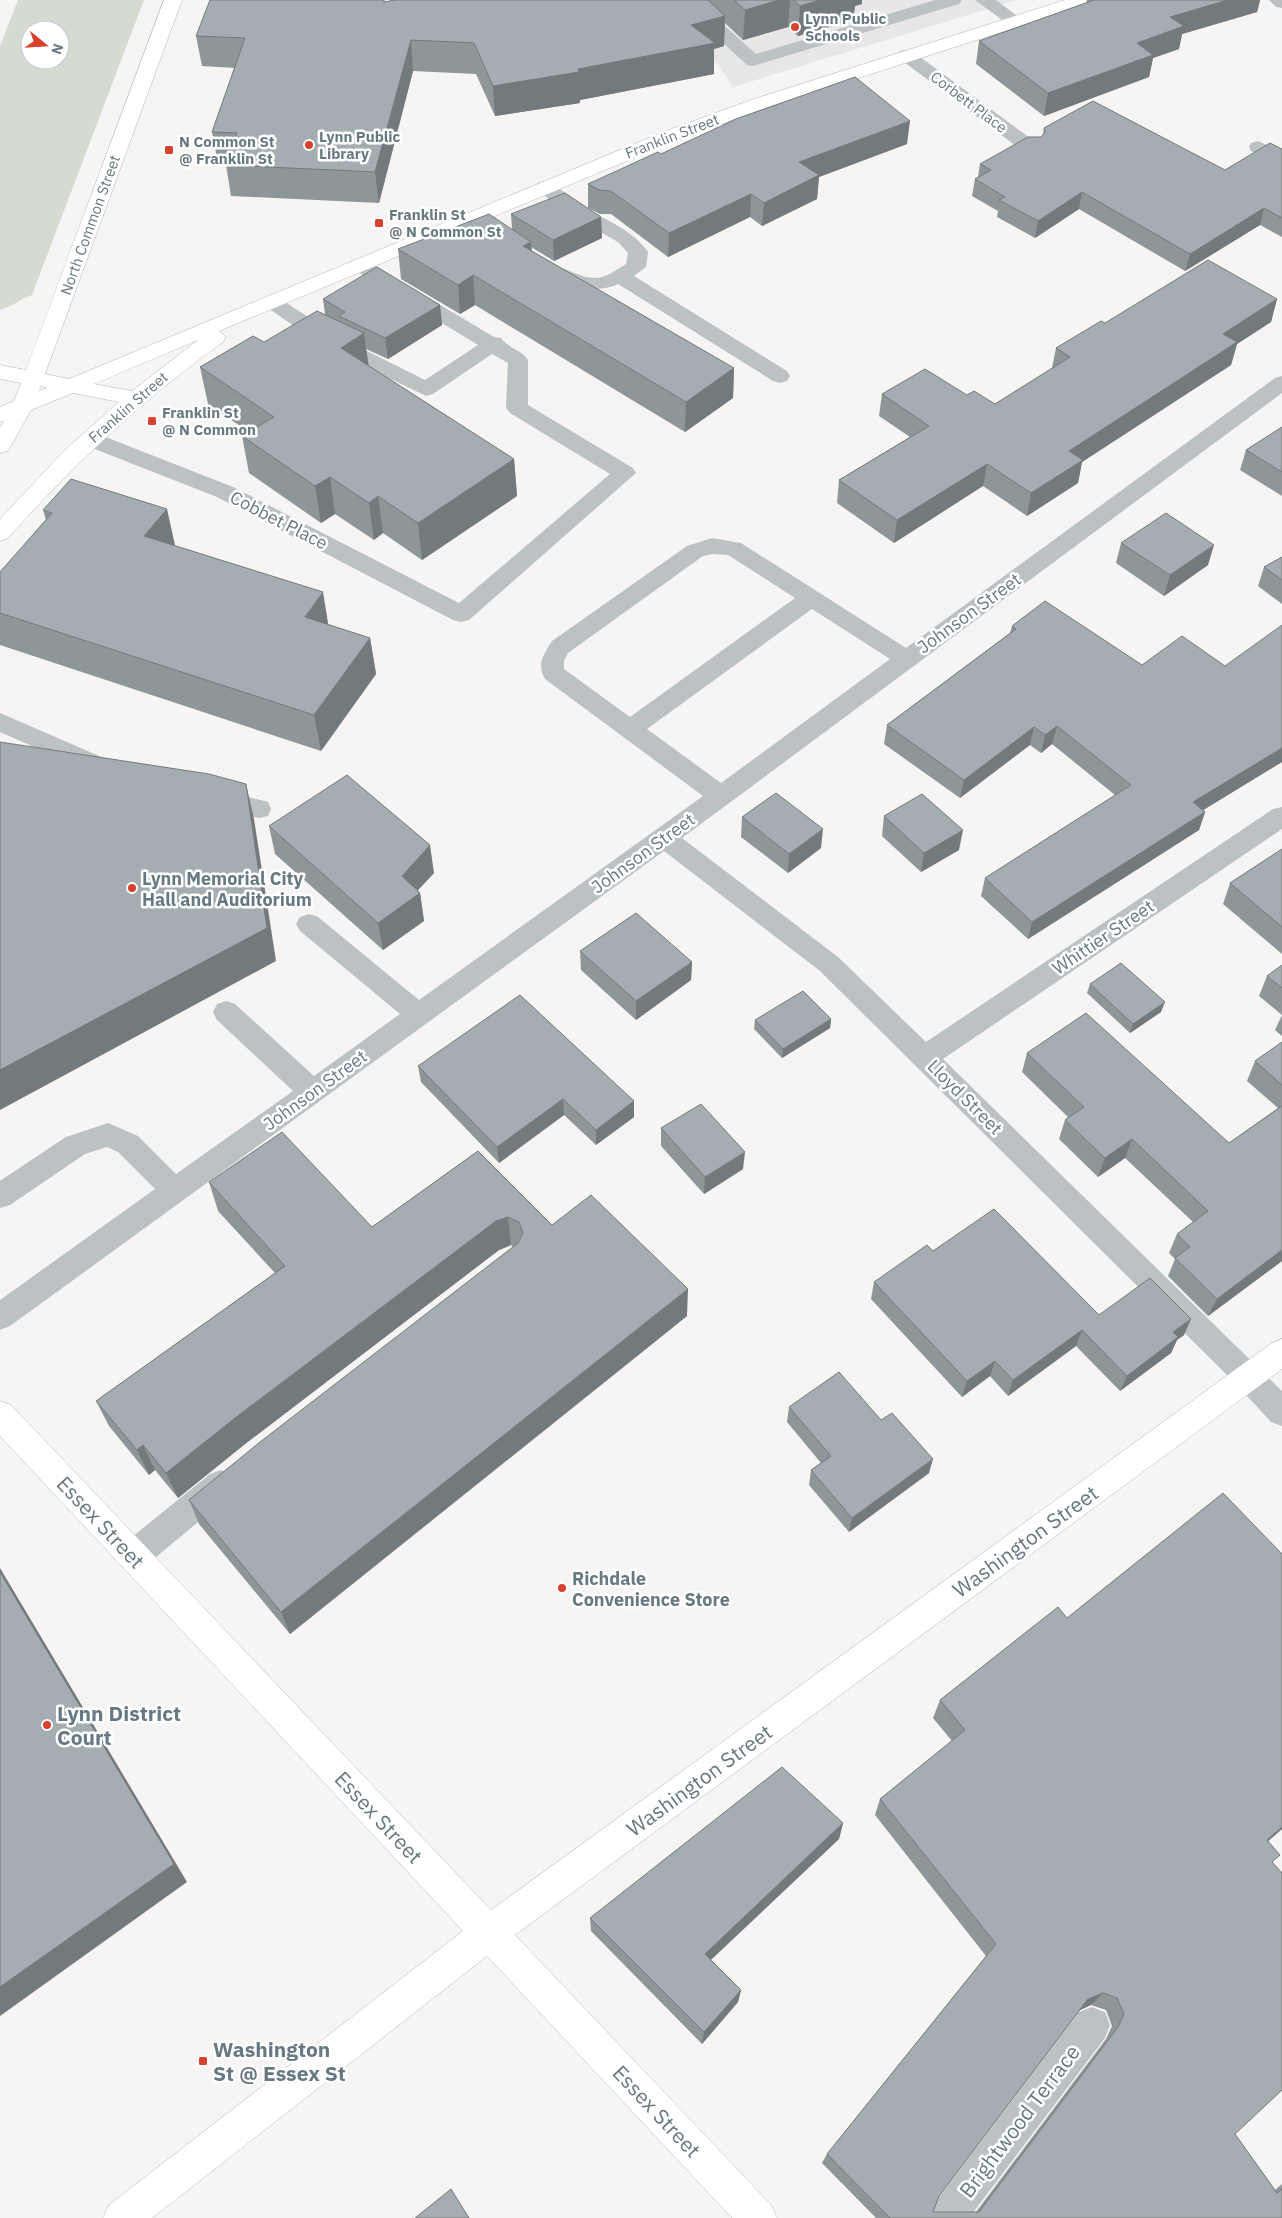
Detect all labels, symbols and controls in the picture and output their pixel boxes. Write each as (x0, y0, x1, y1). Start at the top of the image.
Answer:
place label: Lynn Public Schools (805, 9, 887, 45)
north arrow (20, 20, 70, 70)
marker: Lynn Public Schools (789, 21, 801, 33)
text: N (47, 41, 67, 57)
street label: Corbett Place (927, 67, 1011, 137)
street label: Franklin Street (622, 109, 722, 163)
place label: Lynn Public Library (319, 127, 401, 163)
place label: N Common St @ Franklin St (179, 132, 275, 168)
marker: Lynn Public Library (303, 139, 315, 151)
marker: N Common St @ Franklin St (163, 144, 175, 156)
street label: North Common Street (56, 152, 124, 298)
place label: Franklin St @ N Common St (389, 205, 502, 241)
marker: Franklin St @ N Common St (373, 217, 385, 229)
street label: Franklin Street (84, 367, 172, 447)
place label: Franklin St @ N Common (162, 403, 256, 439)
marker: Franklin St @ N Common (146, 415, 158, 427)
street label: Cobbet Place (226, 486, 332, 555)
street label: Johnson Street (913, 568, 1025, 658)
street label: Johnson Street (587, 808, 699, 898)
place label: Lynn Memorial City Hall and Auditorium (142, 867, 312, 911)
marker: Lynn Memorial City Hall and Auditorium (126, 882, 138, 894)
street label: Whittier Street (1048, 895, 1158, 979)
street label: Johnson Street (259, 1045, 371, 1135)
street label: Lloyd Street (923, 1055, 1007, 1139)
street label: Essex Street (51, 1470, 151, 1574)
street label: Washington Street (947, 1479, 1103, 1603)
place label: Richdale Convenience Store (572, 1567, 730, 1611)
marker: Richdale Convenience Store (556, 1582, 568, 1594)
place label: Lynn District Court (57, 1699, 181, 1751)
street label: Washington Street (621, 1718, 777, 1842)
marker: Lynn District Court (41, 1719, 53, 1731)
street label: Essex Street (329, 1765, 429, 1869)
place label: Washington St @ Essex St (213, 2035, 346, 2087)
street label: Brightwood Terrace (952, 2039, 1086, 2203)
marker: Washington St @ Essex St (197, 2055, 209, 2067)
street label: Essex Street (607, 2059, 707, 2163)

